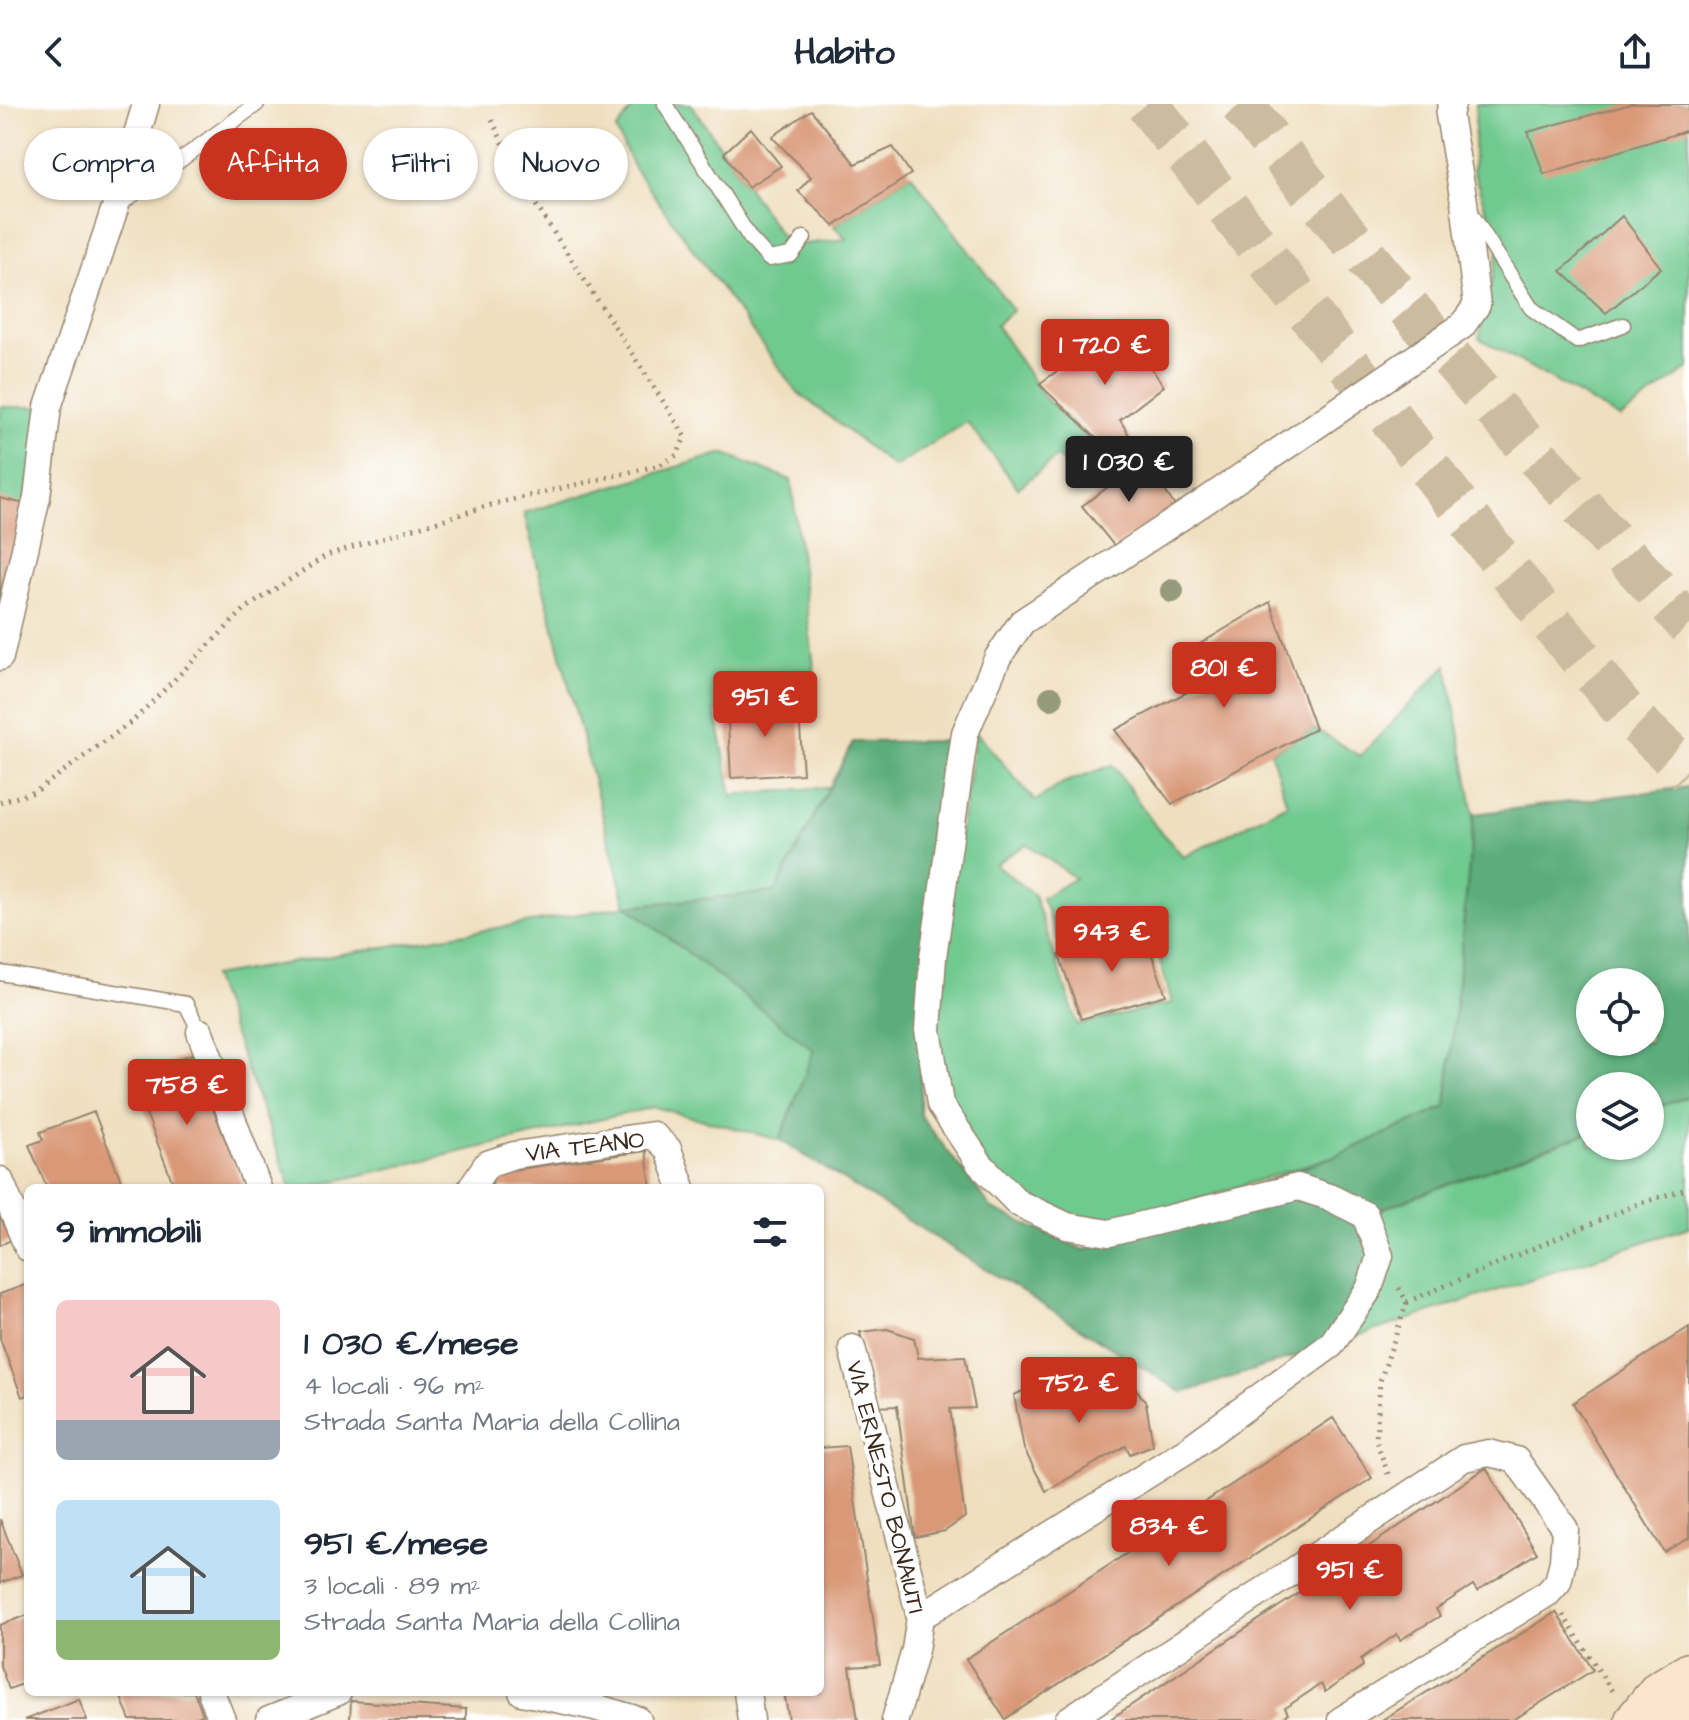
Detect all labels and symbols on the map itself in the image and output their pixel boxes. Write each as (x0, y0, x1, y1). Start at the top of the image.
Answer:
pin: 1 720 € (1031, 319, 1179, 387)
pin: 1 030 € (1055, 436, 1203, 504)
pin: 801 € (1168, 642, 1280, 710)
pin: 951 € (709, 671, 821, 739)
pin: 943 € (1056, 906, 1168, 974)
pin: 758 € (131, 1059, 243, 1127)
street label: VIA TEANO (524, 1123, 646, 1171)
street label: VIA ERNESTO BONAIUTI (837, 1357, 933, 1617)
pin: 752 € (1023, 1357, 1135, 1425)
pin: 834 € (1113, 1500, 1225, 1568)
pin: 951 € (1294, 1544, 1406, 1612)

